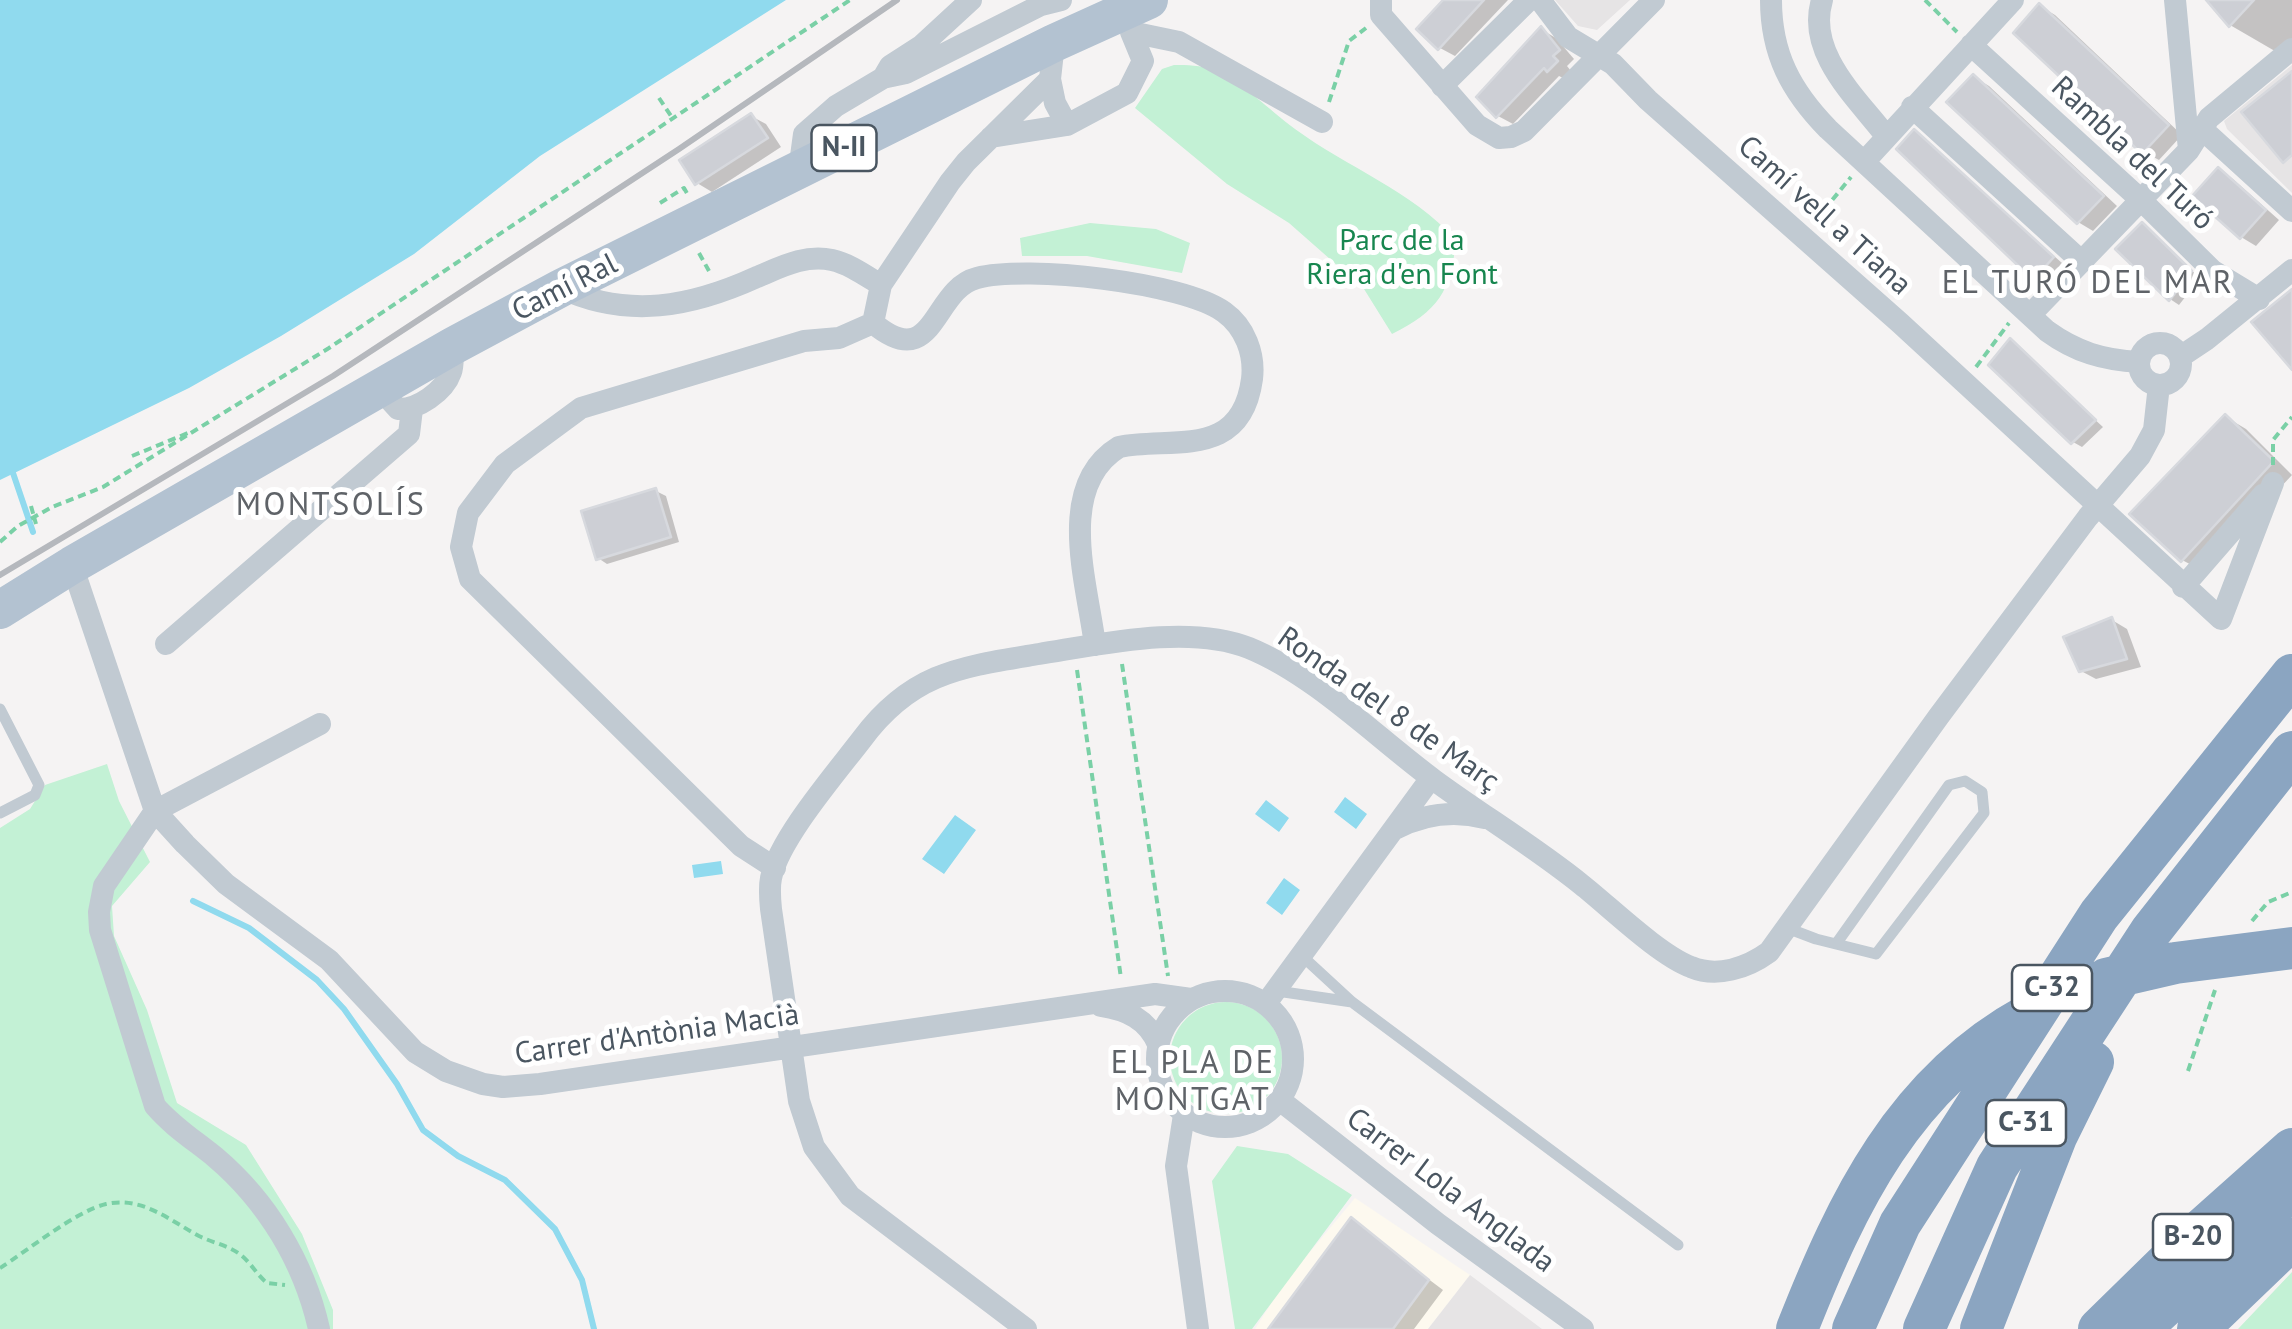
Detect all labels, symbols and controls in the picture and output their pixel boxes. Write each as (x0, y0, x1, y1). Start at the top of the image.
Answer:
street label: Rambla del Turó (2043, 70, 2221, 238)
road number: N-II (812, 125, 876, 171)
street label: Camí vell a Tiana (1730, 129, 1918, 303)
park label: Parc de la Riera d'en Font (1306, 223, 1498, 294)
street label: Camí Ral (506, 246, 624, 330)
district label: EL TURÓ DEL MAR (1942, 265, 2234, 303)
district label: MONTSOLÍS (236, 487, 426, 525)
street label: Ronda del 8 de Març (1270, 620, 1506, 800)
road number: C-32 (2012, 965, 2092, 1011)
street label: Carrer d'Antònia Macià (513, 997, 801, 1073)
district label: EL PLA DE MONTGAT (1111, 1045, 1275, 1120)
road number: C-31 (1986, 1100, 2066, 1146)
street label: Carrer Lola Anglada (1339, 1101, 1561, 1281)
road number: B-20 (2153, 1214, 2233, 1260)

